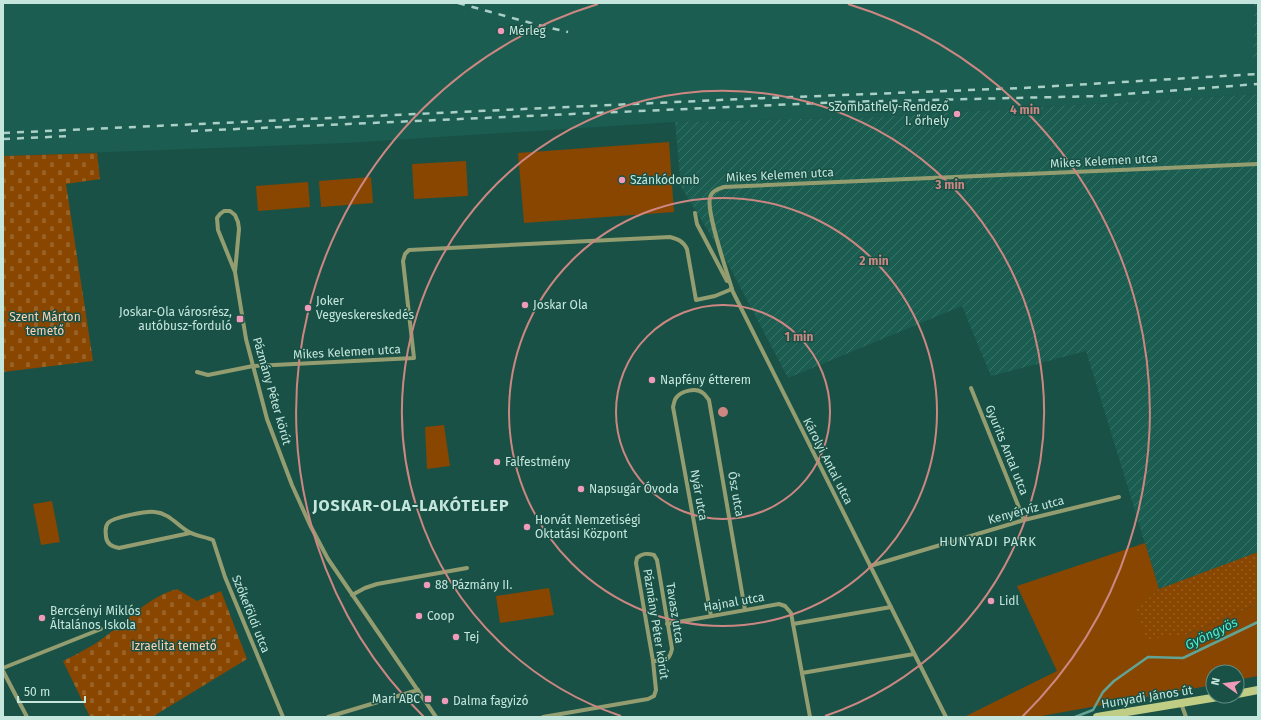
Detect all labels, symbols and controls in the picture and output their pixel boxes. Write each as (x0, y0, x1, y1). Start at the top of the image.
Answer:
place label: Mérleg (509, 24, 547, 38)
marker: Mérleg (496, 26, 506, 36)
place label: Szombathely-Rendező I. őrhely (828, 100, 949, 128)
text: 4 min (1010, 103, 1040, 117)
marker: Szombathely-Rendező I. őrhely (952, 109, 962, 119)
street label: Mikes Kelemen utca (1050, 151, 1158, 171)
street label: Mikes Kelemen utca (726, 165, 834, 185)
place label: Szánkódomb (630, 173, 700, 187)
marker: Szánkódomb (617, 175, 627, 185)
text: 3 min (934, 178, 965, 192)
text: 2 min (859, 254, 889, 268)
place label: Joker Vegyeskereskedés (316, 294, 414, 322)
place label: Joskar Ola (533, 298, 588, 312)
marker: Joskar Ola (520, 300, 530, 310)
marker: Joker Vegyeskereskedés (303, 303, 313, 313)
place label: Joskar-Ola városrész, autóbusz-forduló (119, 305, 232, 333)
park label: Szent Márton temető (9, 310, 81, 338)
marker: Joskar-Ola városrész, autóbusz-forduló (235, 314, 245, 324)
text: 1 min (785, 330, 813, 344)
street label: Pázmány Péter körút (250, 335, 294, 447)
street label: Mikes Kelemen utca (293, 342, 401, 362)
place label: Napfény étterem (660, 373, 751, 387)
marker: Napfény étterem (647, 375, 657, 385)
street label: Gyurits Antal utca (983, 403, 1031, 497)
centre of rings (716, 405, 730, 419)
street label: Károlyi Antal utca (800, 415, 856, 507)
place label: Falfestmény (505, 455, 570, 469)
marker: Falfestmény (492, 457, 502, 467)
street label: Nyár utca (688, 468, 710, 522)
street label: Ősz utca (725, 470, 749, 518)
place label: Napsugár Óvoda (589, 481, 679, 496)
marker: Napsugár Óvoda (576, 484, 586, 494)
street label: Kenyérvíz utca (986, 493, 1066, 527)
district label: JOSKAR-OLA-LAKÓTELEP (311, 495, 510, 515)
place label: Horvát Nemzetiségi Oktatási Központ (535, 513, 641, 541)
marker: Horvát Nemzetiségi Oktatási Központ (522, 522, 532, 532)
district label: HUNYADI PARK (939, 534, 1037, 549)
street label: Pázmány Péter körút (640, 568, 672, 681)
street label: Szőkeföldi utca (229, 573, 273, 655)
place label: 88 Pázmány II. (435, 578, 512, 592)
marker: 88 Pázmány II. (422, 580, 432, 590)
street label: Tavasz utca (663, 582, 687, 644)
street label: Hajnal utca (703, 590, 765, 614)
place label: Lidl (999, 594, 1020, 608)
marker: Lidl (986, 596, 996, 606)
place label: Bercsényi Miklós Általános Iskola (50, 604, 141, 632)
place label: Coop (427, 609, 455, 623)
marker: Coop (414, 611, 424, 621)
marker: Bercsényi Miklós Általános Iskola (37, 613, 47, 623)
water label: Gyöngyös (1182, 614, 1240, 653)
place label: Tej (464, 630, 479, 644)
marker: Tej (451, 632, 461, 642)
park label: Izraelita temető (131, 639, 217, 653)
north arrow (1205, 664, 1245, 704)
text: N (1209, 677, 1223, 687)
scale bar (18, 678, 85, 704)
street label: Hunyadi János út (1100, 683, 1194, 711)
text: 50 m (24, 685, 50, 699)
place label: Mari ABC (372, 692, 420, 706)
marker: Mari ABC (423, 694, 433, 704)
place label: Dalma fagyizó (453, 694, 528, 708)
marker: Dalma fagyizó (440, 696, 450, 706)

